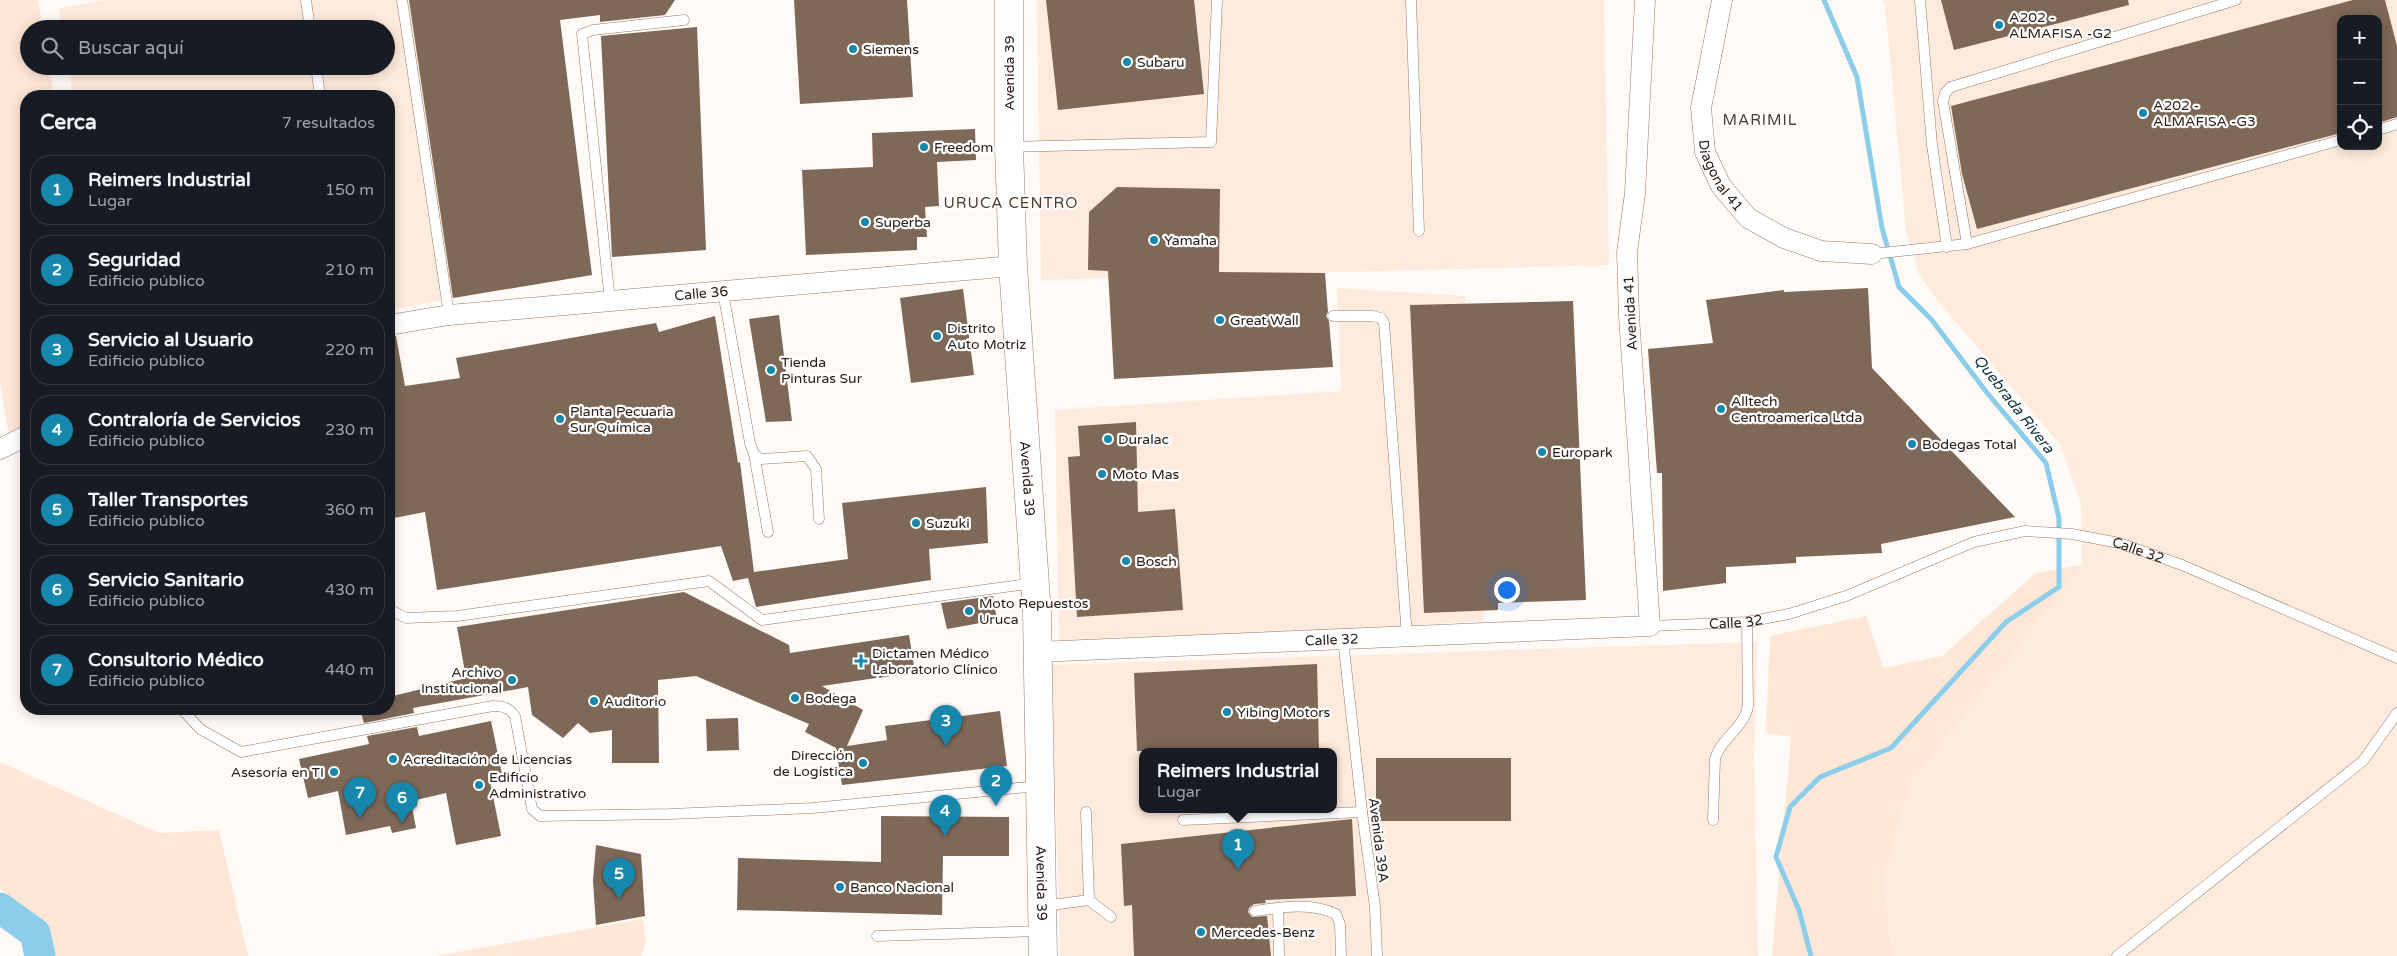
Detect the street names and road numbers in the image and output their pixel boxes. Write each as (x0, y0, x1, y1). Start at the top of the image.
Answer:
street label: Avenida 39 (1001, 35, 1018, 111)
street label: Diagonal 41 (1695, 139, 1747, 215)
street label: Avenida 41 (1620, 275, 1641, 351)
street label: Calle 36 (674, 283, 729, 304)
street label: Avenida 39 (1016, 440, 1038, 517)
street label: Calle 32 (2111, 534, 2166, 567)
street label: Calle 32 (1709, 611, 1764, 633)
street label: Calle 32 (1305, 630, 1359, 650)
street label: Avenida 39A (1365, 797, 1392, 884)
street label: Avenida 39 (1032, 845, 1050, 921)

